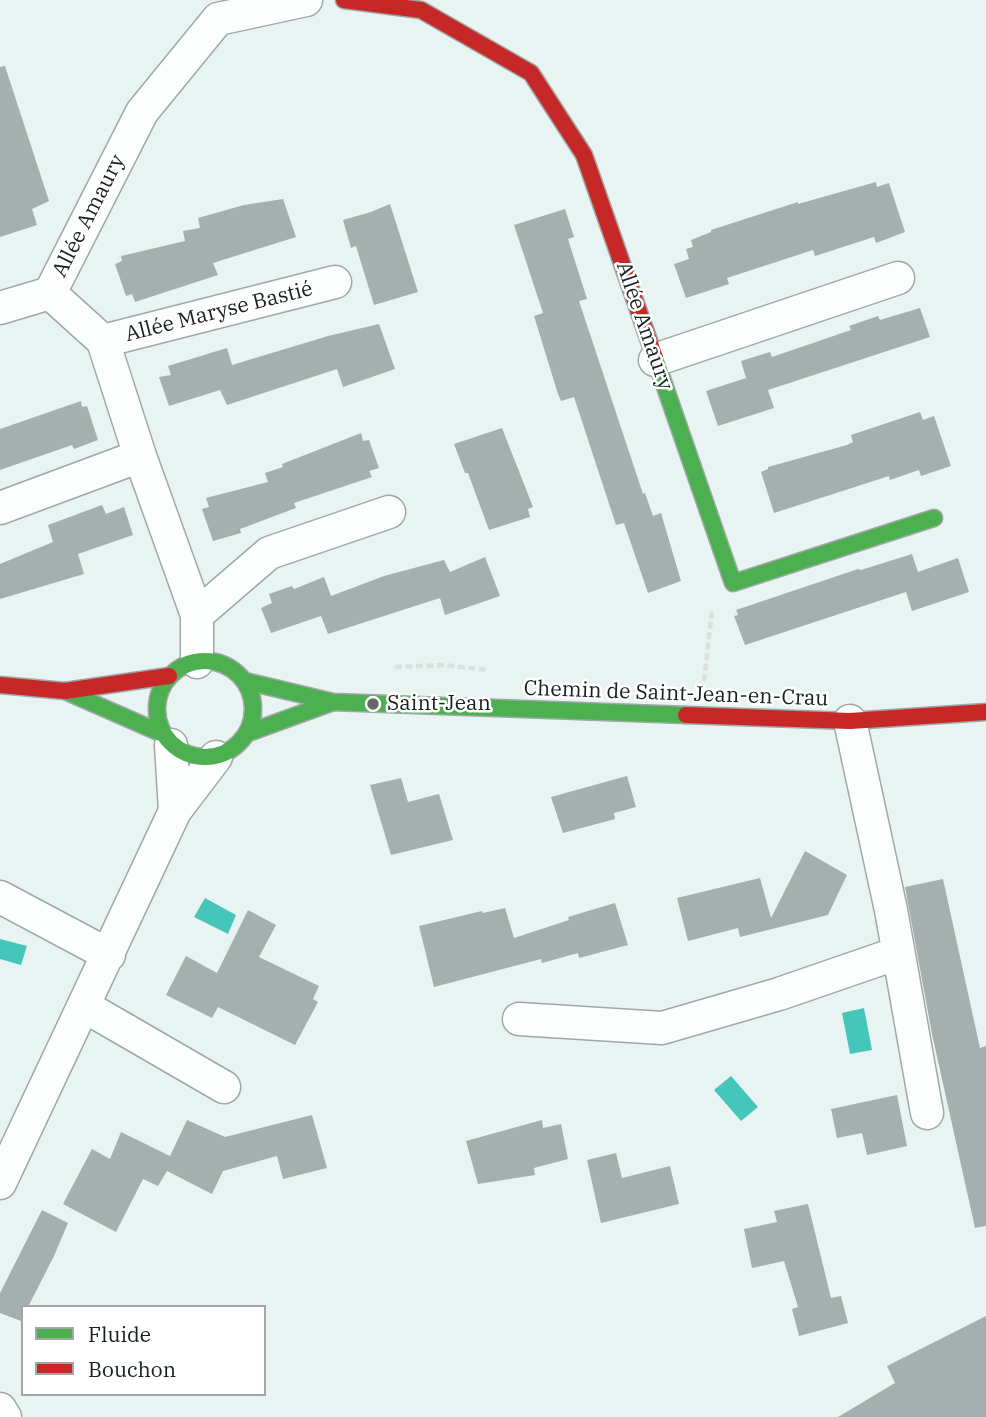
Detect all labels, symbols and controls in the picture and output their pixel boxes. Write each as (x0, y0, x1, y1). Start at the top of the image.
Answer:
street label: Allée Amaury (47, 151, 131, 281)
street label: Allée Amaury (610, 258, 678, 394)
street label: Allée Maryse Bastié (123, 277, 315, 347)
street label: Chemin de Saint-Jean-en-Crau (523, 676, 829, 712)
place label: Saint-Jean (387, 691, 491, 717)
marker: Saint-Jean (365, 696, 381, 712)
legend (21, 1305, 266, 1396)
text: Fluide (88, 1320, 151, 1348)
text: Bouchon (88, 1355, 176, 1383)

